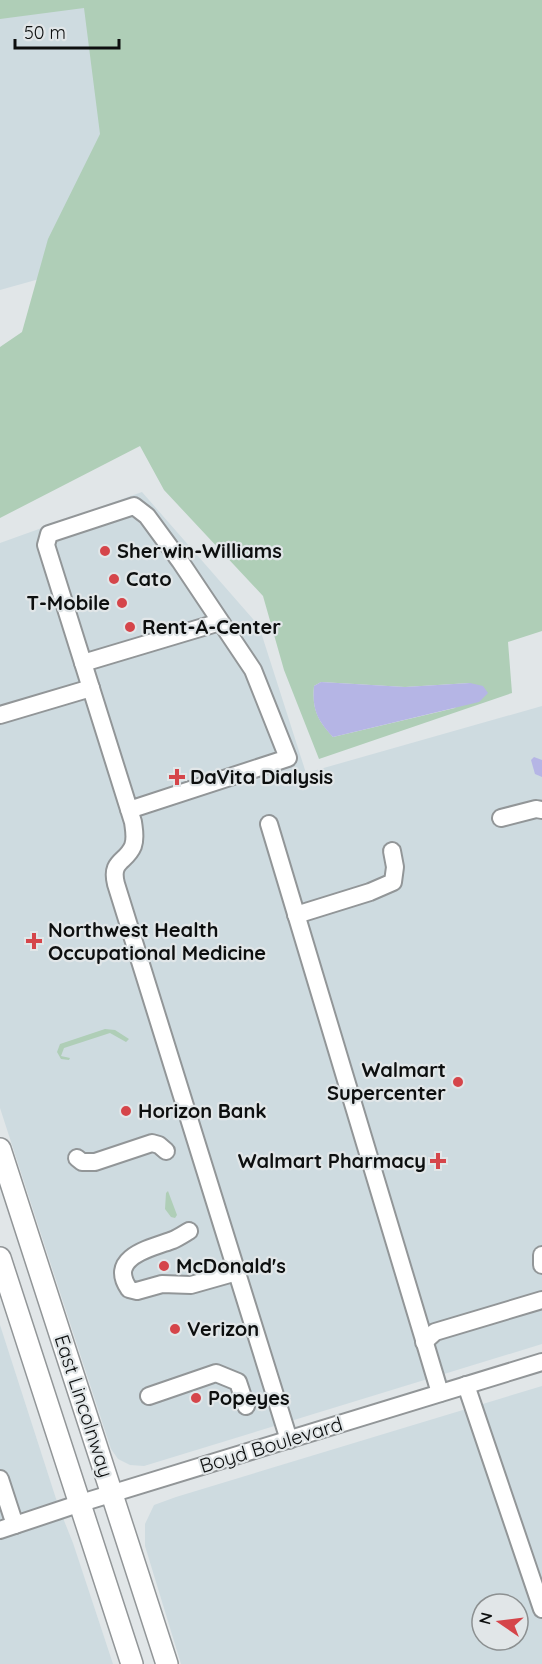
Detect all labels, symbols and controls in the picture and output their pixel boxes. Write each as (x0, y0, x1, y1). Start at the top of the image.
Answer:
scale bar (15, 12, 118, 50)
text: 50 m (24, 21, 66, 44)
place label: Sherwin-Williams (117, 538, 282, 563)
marker: Sherwin-Williams (98, 544, 112, 558)
place label: Cato (126, 566, 172, 591)
marker: Cato (107, 572, 121, 586)
place label: T-Mobile (26, 590, 110, 615)
marker: T-Mobile (115, 596, 129, 610)
place label: Rent-A-Center (142, 614, 281, 639)
marker: Rent-A-Center (123, 620, 137, 634)
place label: DaVita Dialysis (190, 764, 333, 789)
marker: DaVita Dialysis (168, 768, 186, 786)
place label: Northwest Health Occupational Medicine (48, 917, 266, 965)
marker: Northwest Health Occupational Medicine (25, 932, 43, 950)
place label: Walmart Supercenter (327, 1057, 446, 1105)
marker: Walmart Supercenter (451, 1075, 465, 1089)
place label: Horizon Bank (138, 1098, 267, 1123)
marker: Horizon Bank (119, 1104, 133, 1118)
place label: Walmart Pharmacy (238, 1148, 426, 1173)
marker: Walmart Pharmacy (431, 1154, 445, 1168)
place label: McDonald's (176, 1253, 286, 1278)
marker: McDonald's (157, 1259, 171, 1273)
place label: Verizon (187, 1316, 259, 1341)
marker: Verizon (168, 1322, 182, 1336)
street label: East Lincolnway (50, 1331, 119, 1480)
place label: Popeyes (208, 1385, 290, 1410)
marker: Popeyes (189, 1391, 203, 1405)
street label: Boyd Boulevard (196, 1411, 345, 1478)
north arrow (470, 1592, 530, 1652)
text: N (474, 1610, 497, 1626)

